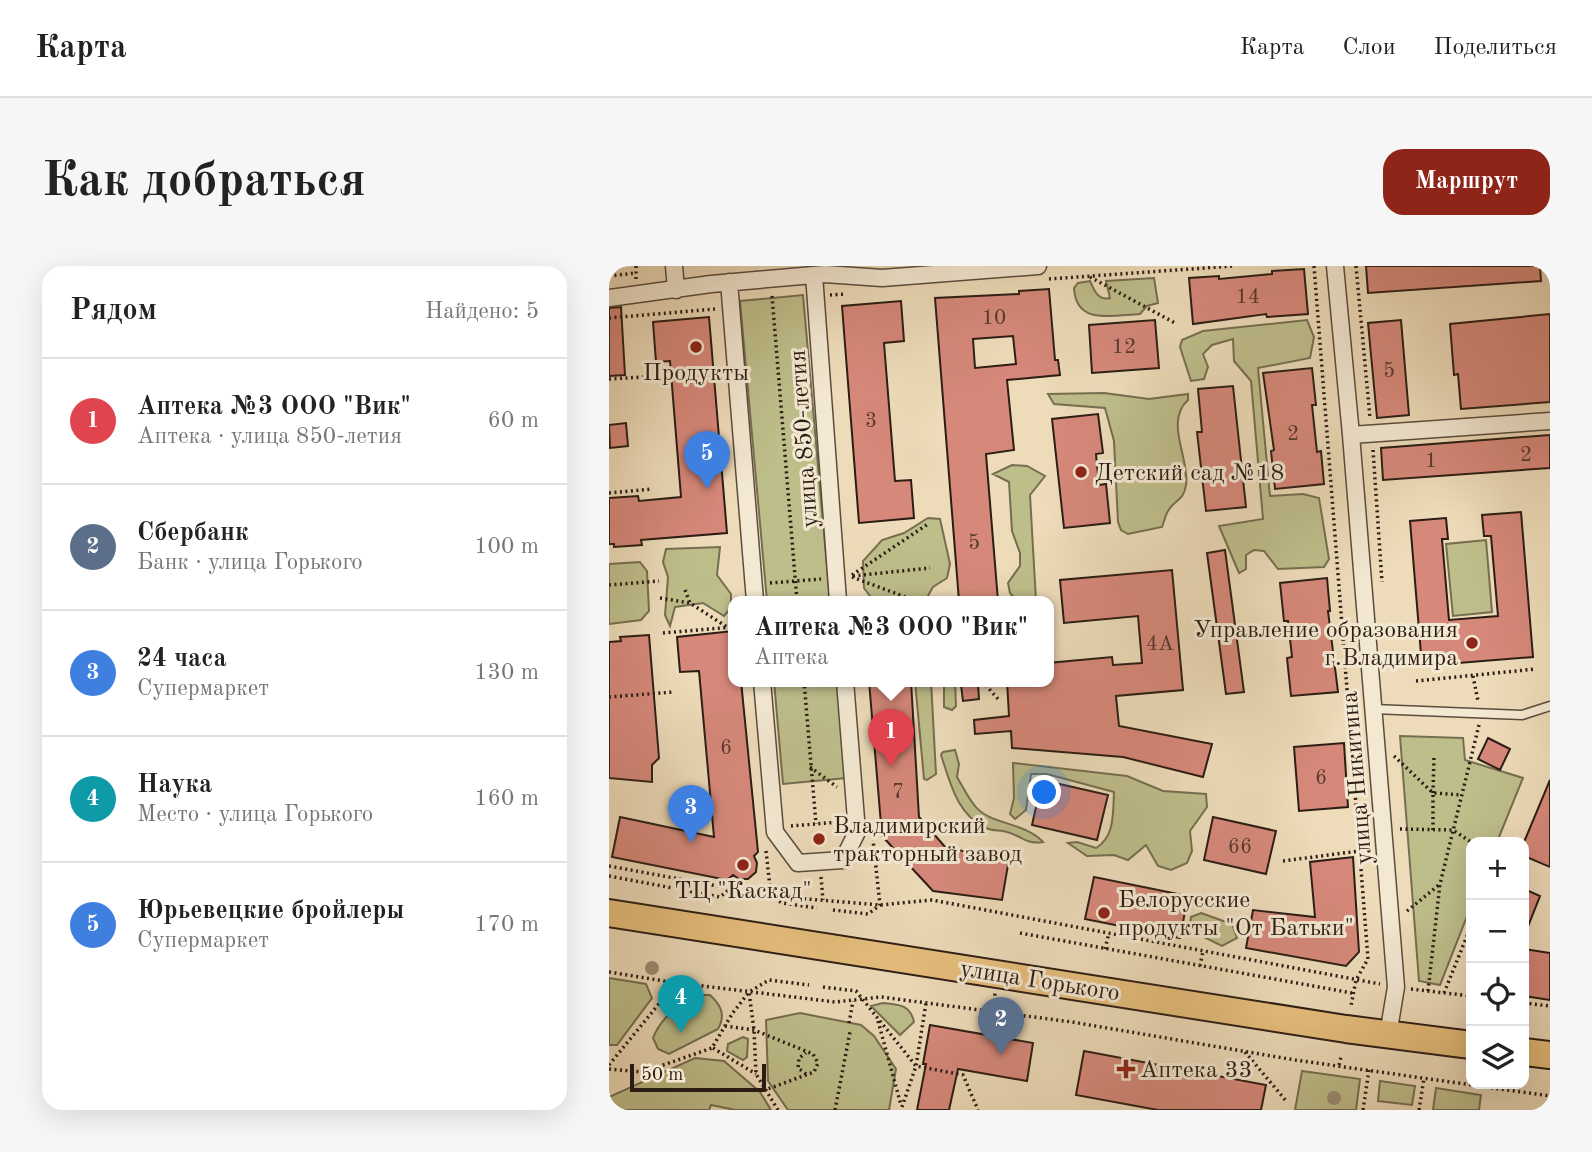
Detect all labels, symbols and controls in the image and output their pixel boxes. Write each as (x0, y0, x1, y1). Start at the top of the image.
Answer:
text: Карта (35, 32, 127, 65)
text: Карта (1240, 36, 1305, 60)
text: Слои (1343, 36, 1396, 60)
text: Поделиться (1434, 36, 1557, 60)
button: Маршрут (1383, 149, 1550, 215)
text: Как добраться (42, 158, 366, 207)
house number: 14 (1236, 287, 1260, 308)
text: Рядом (70, 296, 157, 326)
text: Найдено: 5 (425, 300, 539, 323)
house number: 10 (982, 308, 1006, 329)
house number: 12 (1112, 337, 1136, 358)
marker: Продукты (688, 339, 704, 355)
street label: улица 850-летия (787, 349, 823, 529)
house number: 5 (1383, 361, 1395, 382)
place label: Продукты (643, 362, 749, 386)
text: Аптека №3 ООО "Вик" (137, 394, 411, 420)
text: 1 (86, 409, 100, 432)
text: 60 m (488, 409, 539, 432)
house number: 3 (865, 411, 877, 432)
house number: 2 (1287, 424, 1299, 445)
text: Аптека · улица 850-летия (137, 425, 402, 448)
pin: 5 (684, 431, 730, 489)
house number: 2 (1520, 445, 1532, 466)
house number: 1 (1425, 451, 1437, 472)
place label: Детский сад №18 (1095, 462, 1284, 486)
marker: Детский сад №18 (1073, 464, 1089, 480)
text: Сбербанк (137, 520, 249, 546)
house number: 5 (968, 533, 980, 554)
text: 2 (86, 535, 100, 558)
text: 100 m (474, 535, 539, 558)
text: Банк · улица Горького (137, 551, 363, 574)
popup (728, 596, 1054, 687)
text: Аптека №3 ООО "Вик" (754, 615, 1028, 641)
place label: Управление образования г.Владимира (1193, 619, 1458, 671)
house number: 4А (1146, 634, 1174, 655)
marker: Управление образования г.Владимира (1464, 635, 1480, 651)
text: 24 часа (137, 646, 227, 672)
text: Аптека (754, 646, 829, 669)
text: 3 (86, 661, 100, 684)
text: 130 m (474, 661, 539, 684)
text: Супермаркет (137, 677, 269, 700)
street label: улица Никитина (1338, 690, 1378, 866)
pin: 1 (868, 709, 914, 767)
house number: 6 (720, 738, 732, 759)
house number: 6 (1315, 768, 1327, 789)
text: Наука (137, 772, 212, 798)
your location (1027, 775, 1061, 809)
house number: 7 (892, 782, 904, 803)
pin: 3 (668, 785, 714, 843)
text: 4 (86, 787, 100, 810)
text: 160 m (474, 787, 539, 810)
text: Место · улица Горького (137, 803, 373, 826)
place label: Владимирский тракторный завод (833, 815, 1022, 867)
marker: Владимирский тракторный завод (811, 831, 827, 847)
house number: 66 (1228, 837, 1252, 858)
map controls (1466, 837, 1529, 1089)
button: + (1466, 837, 1529, 900)
marker: ТЦ "Каскад" (735, 857, 751, 873)
place label: ТЦ "Каскад" (674, 880, 812, 904)
place label: Белорусские продукты "От Батьки" (1118, 889, 1354, 941)
text: Юрьевецкие бройлеры (137, 898, 404, 924)
button: − (1466, 900, 1529, 963)
marker: Белорусские продукты "От Батьки" (1096, 905, 1112, 921)
text: 5 (86, 913, 100, 936)
text: 170 m (474, 913, 539, 936)
text: Супермаркет (137, 929, 269, 952)
street label: улица Горького (958, 958, 1121, 1006)
button: locate (1466, 963, 1529, 1026)
pin: 4 (658, 975, 704, 1033)
pin: 2 (978, 997, 1024, 1055)
button: layers (1466, 1026, 1529, 1089)
place label: Аптека 33 (1140, 1059, 1252, 1083)
scale bar (630, 1061, 767, 1093)
marker: Аптека 33 (1118, 1061, 1134, 1077)
text: 50 m (641, 1066, 683, 1085)

